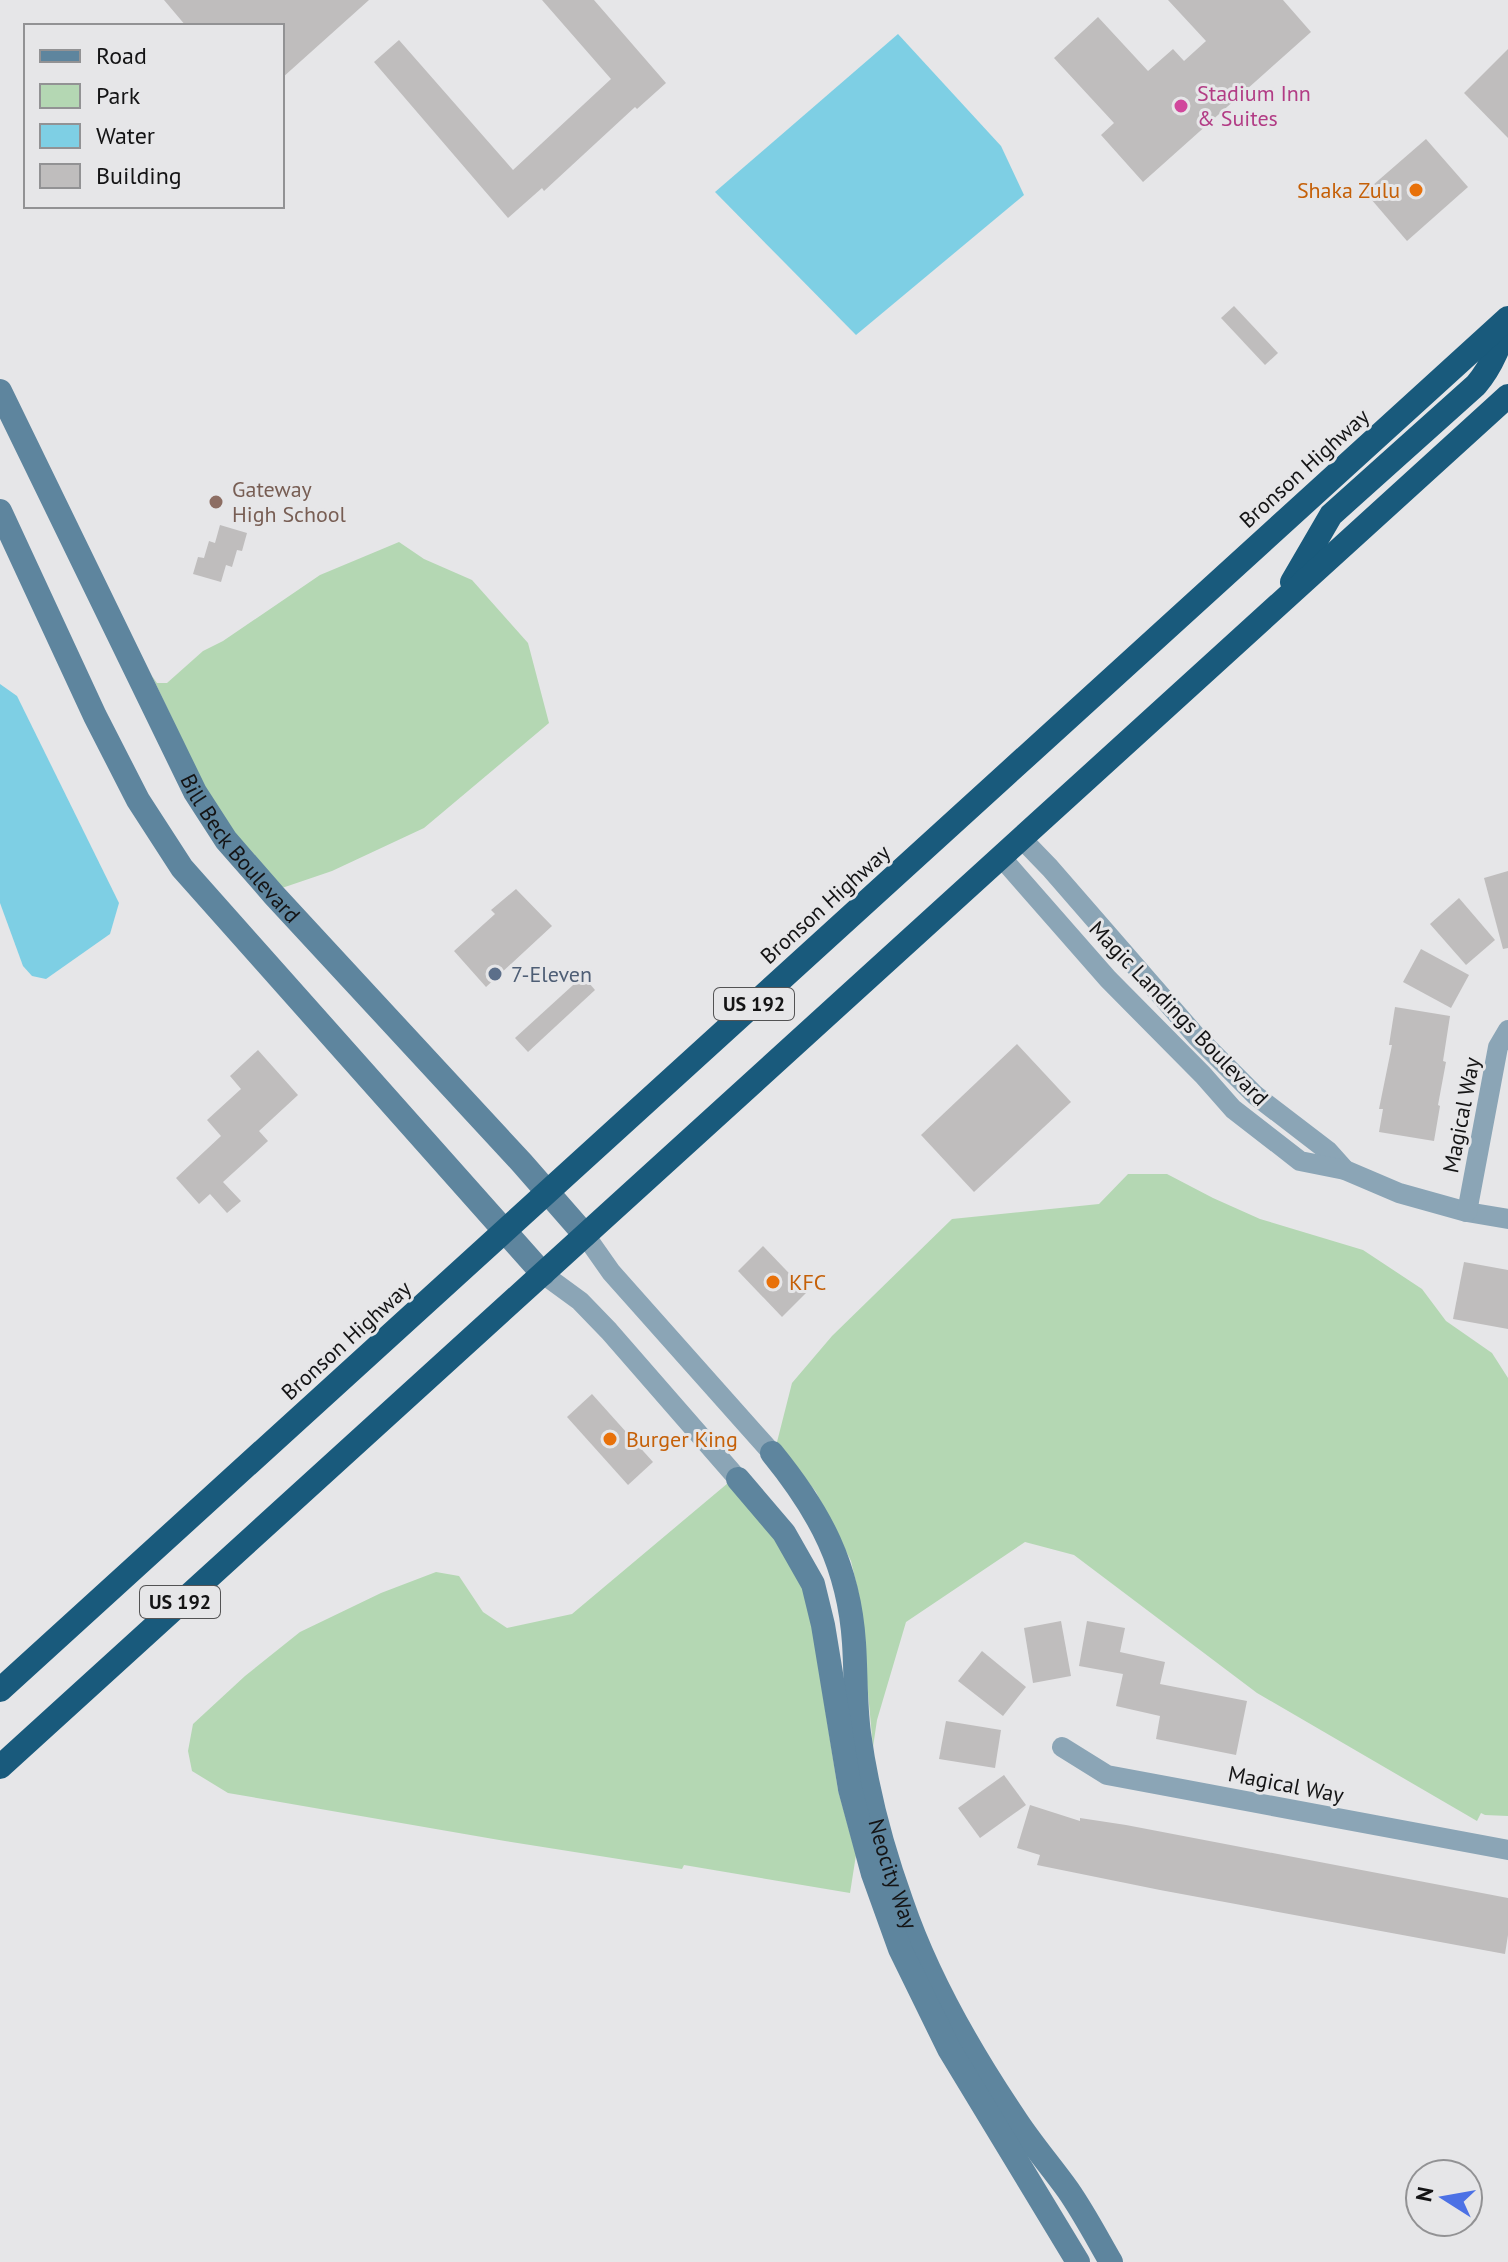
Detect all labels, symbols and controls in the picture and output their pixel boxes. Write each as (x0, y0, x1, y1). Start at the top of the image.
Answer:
legend (24, 24, 284, 208)
text: Road (96, 40, 147, 71)
place label: Stadium Inn & Suites (1197, 79, 1311, 132)
text: Park (96, 80, 141, 111)
marker: Stadium Inn & Suites (1172, 97, 1190, 115)
text: Water (96, 120, 155, 151)
text: Building (96, 160, 182, 191)
place label: Shaka Zulu (1297, 176, 1400, 204)
marker: Shaka Zulu (1407, 181, 1425, 199)
street label: Bronson Highway (1233, 402, 1375, 534)
place label: Gateway High School (232, 475, 347, 528)
marker: Gateway High School (207, 493, 225, 511)
street label: Bill Beck Boulevard (174, 769, 307, 929)
street label: Bronson Highway (754, 838, 896, 970)
street label: Magic Landings Boulevard (1083, 915, 1275, 1111)
place label: 7-Eleven (511, 960, 592, 988)
marker: 7-Eleven (486, 965, 504, 983)
road number: US 192 (714, 988, 794, 1020)
street label: Magical Way (1436, 1054, 1486, 1175)
place label: KFC (789, 1268, 826, 1296)
marker: KFC (764, 1273, 782, 1291)
street label: Bronson Highway (275, 1274, 417, 1406)
place label: Burger King (626, 1425, 738, 1453)
marker: Burger King (601, 1430, 619, 1448)
road number: US 192 (140, 1586, 220, 1618)
street label: Magical Way (1226, 1759, 1347, 1809)
street label: Neocity Way (862, 1816, 924, 1934)
north arrow (1404, 2158, 1484, 2238)
text: N (1409, 2184, 1439, 2204)

